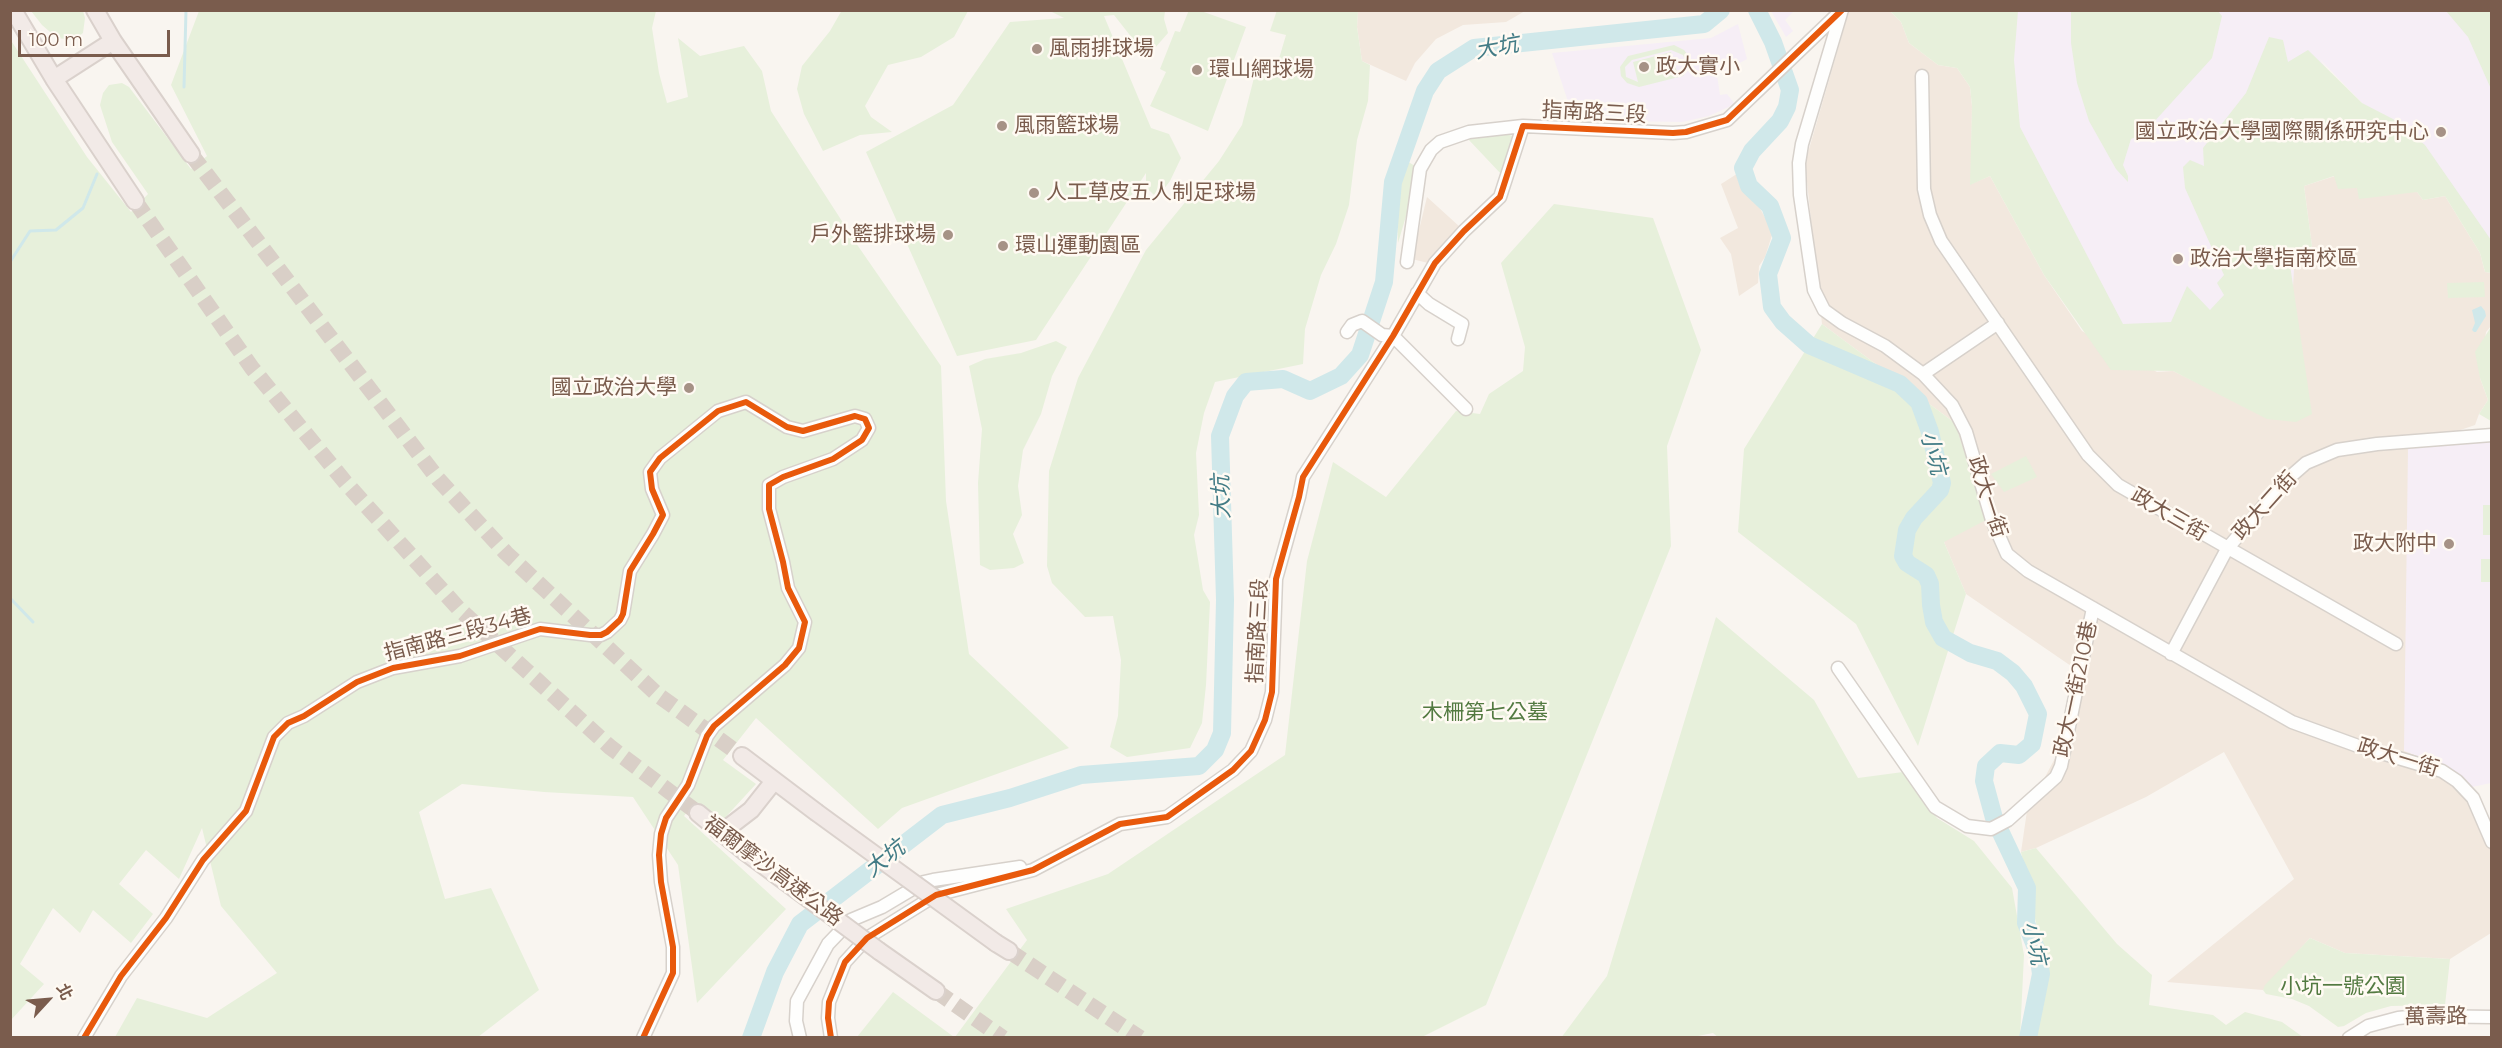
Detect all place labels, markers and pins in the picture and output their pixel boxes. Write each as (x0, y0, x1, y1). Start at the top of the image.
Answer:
place label: 風雨排球場 (1049, 36, 1154, 62)
marker: 風雨排球場 (1030, 42, 1044, 56)
place label: 政大實小 (1656, 54, 1740, 80)
place label: 環山網球場 (1209, 57, 1314, 83)
marker: 政大實小 (1637, 60, 1651, 74)
marker: 環山網球場 (1190, 63, 1204, 77)
place label: 風雨籃球場 (1014, 113, 1119, 139)
marker: 風雨籃球場 (995, 119, 1009, 133)
place label: 國立政治大學國際關係研究中心 (2135, 119, 2429, 145)
marker: 國立政治大學國際關係研究中心 (2434, 125, 2448, 139)
place label: 人工草皮五人制足球場 (1046, 180, 1256, 206)
marker: 人工草皮五人制足球場 (1027, 186, 1041, 200)
place label: 戶外籃排球場 (810, 222, 936, 248)
marker: 戶外籃排球場 (941, 228, 955, 242)
place label: 環山運動園區 (1015, 233, 1141, 259)
marker: 環山運動園區 (996, 239, 1010, 253)
place label: 政治大學指南校區 (2190, 246, 2358, 272)
marker: 政治大學指南校區 (2171, 252, 2185, 266)
place label: 國立政治大學 (551, 375, 677, 401)
marker: 國立政治大學 (682, 381, 696, 395)
place label: 政大附中 (2353, 531, 2437, 557)
marker: 政大附中 (2442, 537, 2456, 551)

